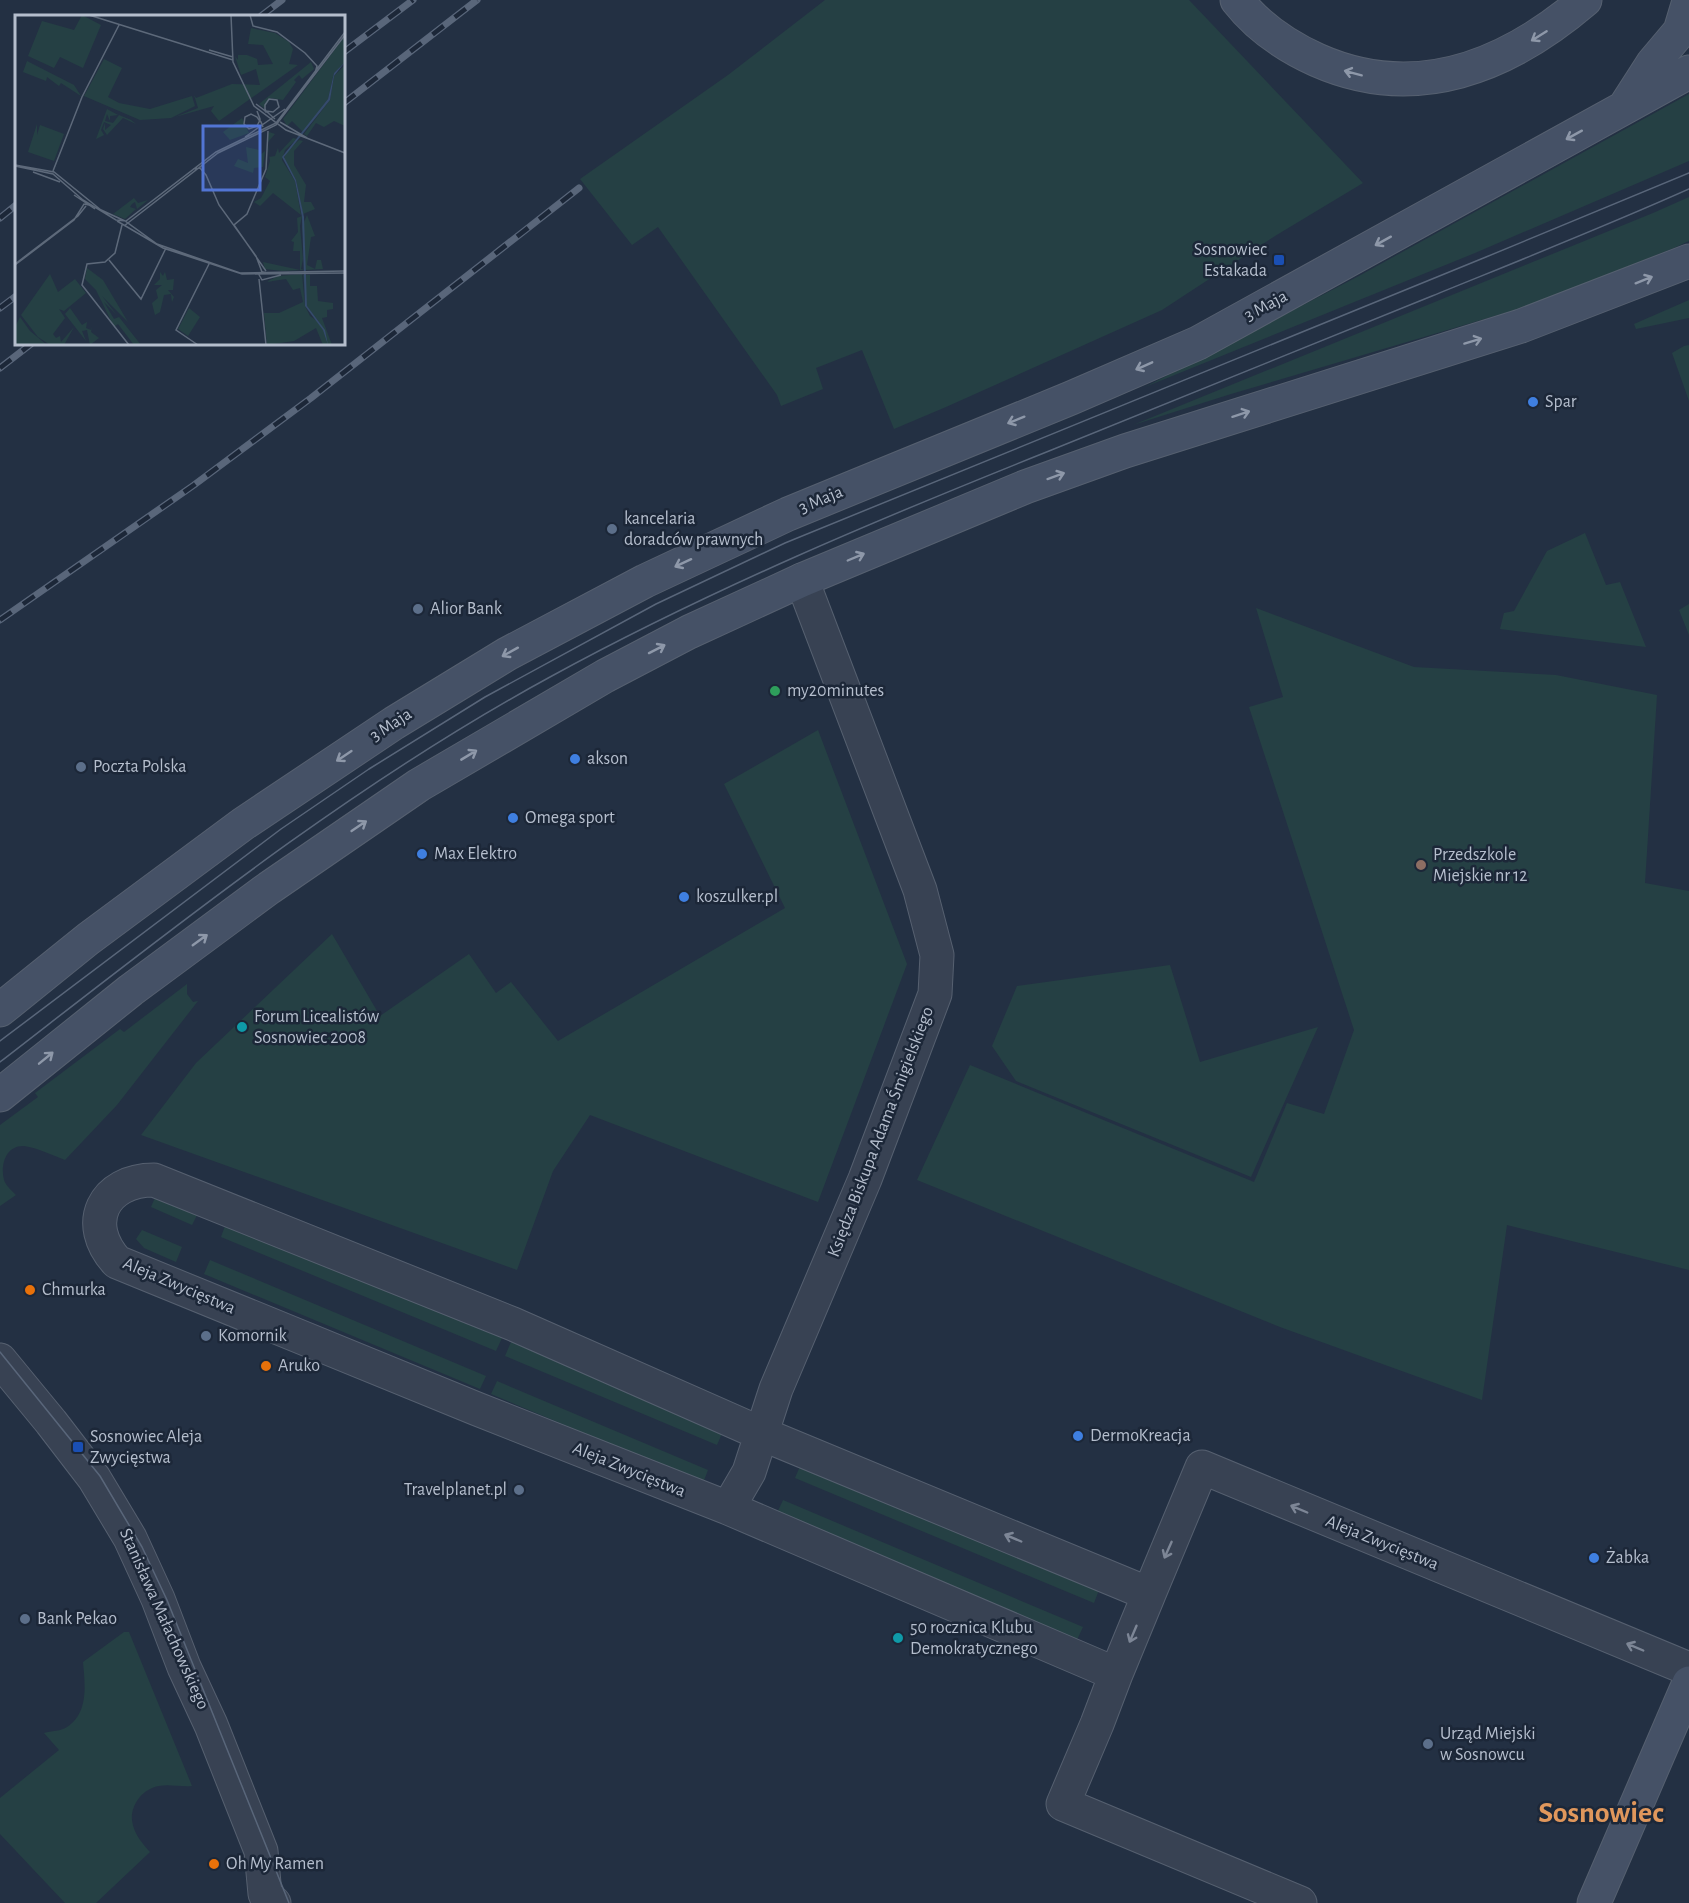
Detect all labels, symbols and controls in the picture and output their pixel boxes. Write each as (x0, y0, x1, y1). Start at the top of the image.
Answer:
inset map (15, 15, 345, 345)
one-way arrow (1531, 30, 1548, 42)
one-way arrow (1344, 66, 1363, 78)
one-way arrow (1566, 130, 1584, 141)
one-way arrow (1375, 236, 1393, 247)
place label: Sosnowiec Estakada (1194, 241, 1267, 280)
marker: Sosnowiec Estakada (1272, 253, 1286, 267)
one-way arrow (1635, 273, 1653, 284)
street label: 3 Maja (1242, 287, 1290, 325)
one-way arrow (1463, 335, 1482, 346)
one-way arrow (1135, 361, 1154, 372)
place label: Spar (1545, 393, 1577, 411)
marker: Spar (1526, 395, 1540, 409)
one-way arrow (1231, 408, 1250, 419)
one-way arrow (1008, 415, 1026, 426)
one-way arrow (1046, 470, 1065, 481)
street label: 3 Maja (796, 483, 846, 517)
place label: kancelaria doradców prawnych (624, 510, 763, 549)
marker: kancelaria doradców prawnych (605, 522, 619, 536)
one-way arrow (846, 551, 865, 562)
one-way arrow (675, 558, 693, 570)
place label: Alior Bank (430, 600, 503, 618)
marker: Alior Bank (411, 602, 425, 616)
one-way arrow (648, 643, 665, 655)
one-way arrow (501, 647, 518, 659)
place label: my20minutes (787, 682, 884, 700)
marker: my20minutes (768, 684, 782, 698)
street label: 3 Maja (367, 705, 415, 745)
one-way arrow (460, 749, 477, 761)
one-way arrow (336, 750, 353, 762)
place label: akson (587, 750, 628, 768)
marker: akson (568, 752, 582, 766)
place label: Poczta Polska (93, 758, 187, 776)
marker: Poczta Polska (74, 760, 88, 774)
place label: Omega sport (525, 809, 615, 827)
marker: Omega sport (506, 811, 520, 825)
one-way arrow (350, 819, 367, 832)
place label: Max Elektro (434, 845, 517, 863)
place label: Przedszkole Miejskie nr 12 (1433, 846, 1527, 885)
marker: Max Elektro (415, 847, 429, 861)
marker: Przedszkole Miejskie nr 12 (1414, 858, 1428, 872)
place label: koszulker.pl (696, 888, 778, 906)
marker: koszulker.pl (677, 890, 691, 904)
one-way arrow (192, 933, 208, 946)
street label: Księdza Biskupa Adama Śmigielskiego (822, 1003, 937, 1260)
place label: Forum Licealistów Sosnowiec 2008 (254, 1008, 379, 1047)
marker: Forum Licealistów Sosnowiec 2008 (235, 1020, 249, 1034)
one-way arrow (38, 1052, 54, 1065)
street label: Aleja Zwycięstwa (120, 1254, 238, 1318)
place label: Chmurka (42, 1281, 106, 1299)
marker: Chmurka (23, 1283, 37, 1297)
place label: Komornik (218, 1327, 288, 1345)
marker: Komornik (199, 1329, 213, 1343)
place label: Aruko (278, 1357, 320, 1375)
marker: Aruko (259, 1359, 273, 1373)
place label: DermoKreacja (1090, 1427, 1191, 1445)
place label: Sosnowiec Aleja Zwycięstwa (90, 1428, 202, 1467)
marker: DermoKreacja (1071, 1429, 1085, 1443)
street label: Aleja Zwycięstwa (570, 1439, 688, 1501)
marker: Sosnowiec Aleja Zwycięstwa (71, 1440, 85, 1454)
place label: Travelplanet.pl (404, 1481, 507, 1499)
marker: Travelplanet.pl (512, 1483, 526, 1497)
one-way arrow (1290, 1503, 1309, 1514)
street label: Aleja Zwycięstwa (1323, 1512, 1441, 1574)
street label: Stanisława Małachowskiego (116, 1526, 212, 1712)
one-way arrow (1004, 1532, 1022, 1544)
one-way arrow (1162, 1541, 1174, 1559)
place label: Żabka (1606, 1547, 1649, 1567)
marker: Żabka (1587, 1551, 1601, 1565)
place label: Bank Pekao (37, 1610, 117, 1628)
marker: Bank Pekao (18, 1612, 32, 1626)
place label: 50 rocznica Klubu Demokratycznego (910, 1619, 1038, 1658)
one-way arrow (1126, 1625, 1137, 1643)
marker: 50 rocznica Klubu Demokratycznego (891, 1631, 905, 1645)
one-way arrow (1626, 1641, 1645, 1652)
place label: Urząd Miejski w Sosnowcu (1440, 1725, 1536, 1764)
marker: Urząd Miejski w Sosnowcu (1421, 1737, 1435, 1751)
district label: Sosnowiec (1538, 1798, 1664, 1828)
place label: Oh My Ramen (226, 1855, 324, 1873)
marker: Oh My Ramen (207, 1857, 221, 1871)

